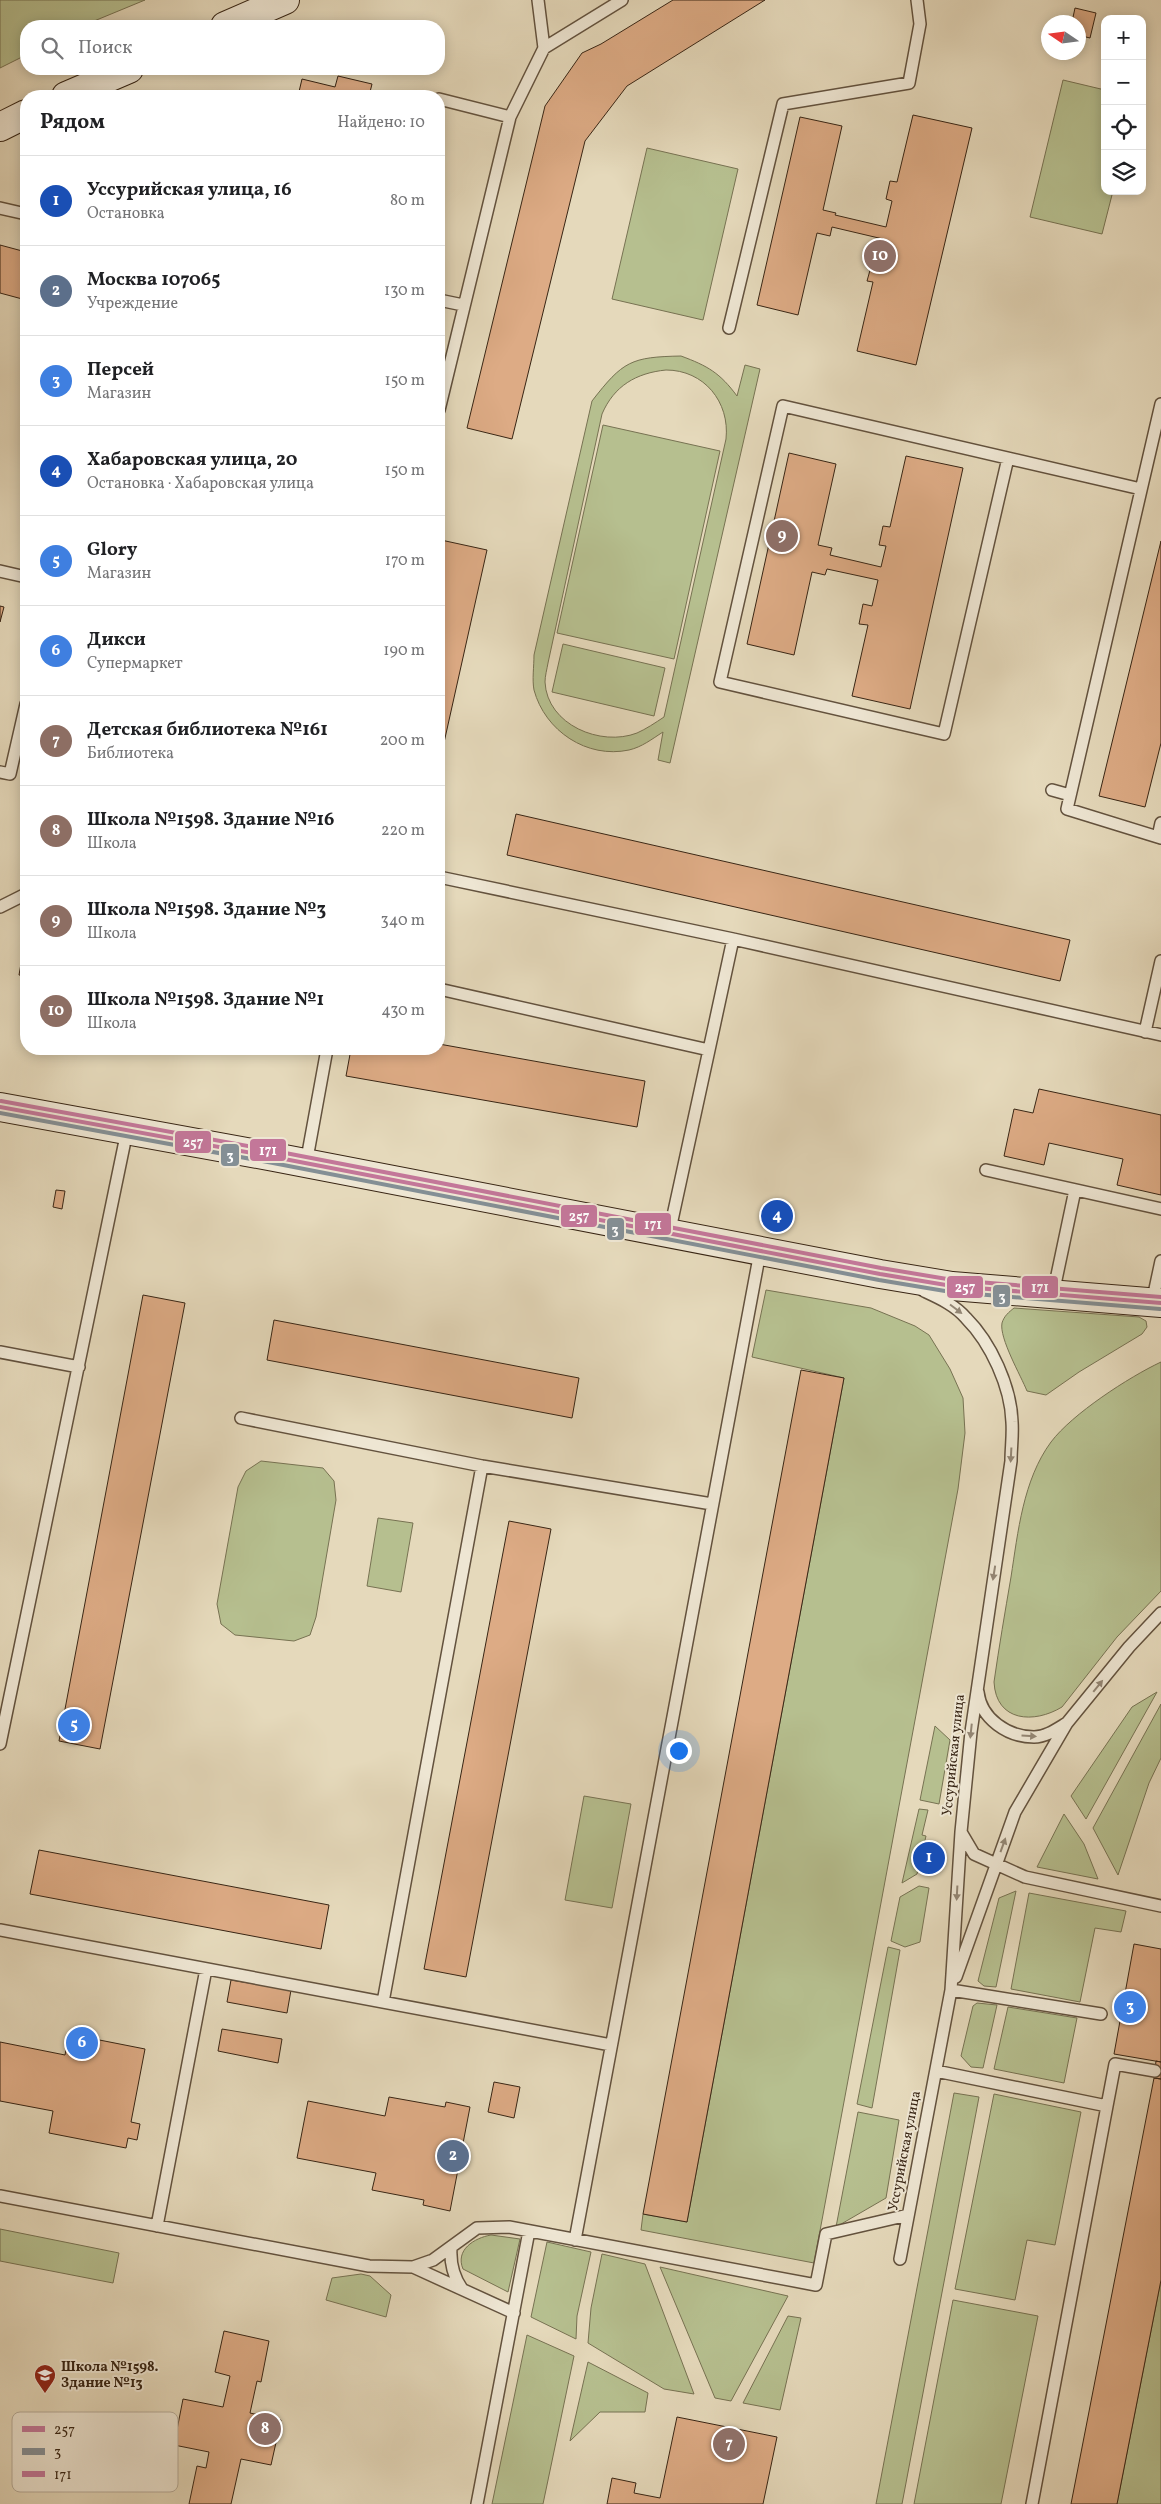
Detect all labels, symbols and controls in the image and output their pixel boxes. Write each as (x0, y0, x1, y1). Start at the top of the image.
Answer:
north arrow (1041, 15, 1086, 60)
map controls (1101, 15, 1146, 195)
button: + (1101, 15, 1146, 60)
search box (20, 20, 445, 75)
icon: search (38, 34, 66, 62)
text: Поиск (78, 35, 132, 61)
button: − (1101, 60, 1146, 105)
button: locate (1101, 105, 1146, 150)
text: Рядом (40, 108, 105, 137)
text: Найдено: 10 (338, 112, 425, 134)
button: layers (1101, 150, 1146, 195)
text: Уссурийская улица, 16 (87, 177, 292, 203)
text: 1 (53, 190, 59, 212)
text: 80 m (390, 190, 425, 212)
text: Остановка (87, 203, 165, 225)
pin: 10 (864, 237, 896, 275)
text: Москва 107065 (87, 267, 220, 293)
text: 2 (52, 280, 60, 302)
text: 130 m (384, 280, 425, 302)
text: Учреждение (87, 293, 178, 315)
text: Персей (87, 357, 154, 383)
text: 3 (52, 370, 60, 392)
text: 150 m (384, 370, 425, 392)
text: Магазин (87, 383, 151, 405)
text: Хабаровская улица, 20 (87, 447, 298, 473)
text: 4 (51, 460, 61, 482)
text: 150 m (384, 460, 425, 482)
text: Остановка · Хабаровская улица (87, 473, 314, 495)
pin: 9 (766, 517, 798, 555)
text: Glory (87, 537, 137, 563)
text: 5 (52, 550, 60, 572)
text: 170 m (385, 550, 425, 572)
text: Магазин (87, 563, 151, 585)
text: Дикси (87, 627, 146, 653)
text: 6 (52, 640, 60, 662)
text: 190 m (383, 640, 425, 662)
text: Супермаркет (87, 653, 183, 675)
text: Детская библиотека №161 (87, 717, 328, 743)
text: 7 (52, 730, 60, 752)
text: 200 m (380, 730, 425, 752)
text: Библиотека (87, 743, 174, 765)
text: Школа №1598. Здание №16 (87, 807, 335, 833)
text: 8 (52, 820, 60, 842)
text: 220 m (381, 820, 425, 842)
text: Школа (87, 833, 137, 855)
text: Школа №1598. Здание №3 (87, 897, 326, 923)
text: 9 (52, 910, 60, 932)
text: 340 m (381, 910, 425, 932)
text: Школа (87, 923, 137, 945)
text: Школа №1598. Здание №1 (87, 987, 324, 1013)
text: 10 (48, 1000, 64, 1022)
text: 430 m (381, 1000, 425, 1022)
text: Школа (87, 1013, 137, 1035)
line badge: 257 (174, 1130, 212, 1154)
text: 257 (183, 1134, 204, 1153)
line badge: 171 (249, 1138, 287, 1162)
text: 171 (259, 1142, 277, 1161)
line badge: 3 (220, 1143, 240, 1167)
text: 3 (226, 1147, 234, 1166)
pin: 4 (761, 1197, 793, 1235)
line badge: 257 (560, 1204, 598, 1228)
text: 257 (569, 1208, 590, 1227)
line badge: 171 (634, 1212, 672, 1236)
text: 171 (644, 1216, 662, 1235)
line badge: 3 (606, 1217, 625, 1241)
text: 3 (611, 1221, 619, 1240)
line badge: 257 (946, 1275, 984, 1299)
line badge: 171 (1021, 1275, 1059, 1299)
text: 257 (955, 1279, 976, 1298)
text: 171 (1031, 1279, 1049, 1298)
line badge: 3 (992, 1284, 1011, 1308)
text: 3 (998, 1288, 1006, 1307)
one-way arrow (949, 1304, 962, 1315)
one-way arrow (1006, 1447, 1014, 1463)
one-way arrow (990, 1566, 998, 1582)
one-way arrow (1092, 1680, 1104, 1692)
street label: Уссурийская улица (938, 1693, 970, 1817)
pin: 5 (58, 1706, 90, 1744)
one-way arrow (967, 1723, 975, 1739)
one-way arrow (1022, 1732, 1038, 1740)
your location (666, 1738, 692, 1764)
one-way arrow (999, 1837, 1007, 1852)
pin: 1 (913, 1839, 945, 1877)
one-way arrow (953, 1885, 961, 1901)
pin: 3 (1114, 1988, 1146, 2026)
pin: 6 (66, 2024, 98, 2062)
street label: Уссурийская улица (884, 2089, 926, 2213)
pin: 2 (437, 2137, 469, 2175)
place label: Школа №1598. Здание №13 (61, 2358, 158, 2393)
school or university icon: Школа №1598. Здание №13 (33, 2363, 57, 2394)
pin: 8 (249, 2410, 281, 2448)
legend (12, 2412, 178, 2492)
text: 257 (54, 2421, 75, 2440)
pin: 7 (713, 2425, 745, 2463)
text: 3 (54, 2443, 61, 2462)
text: 171 (54, 2466, 72, 2485)

